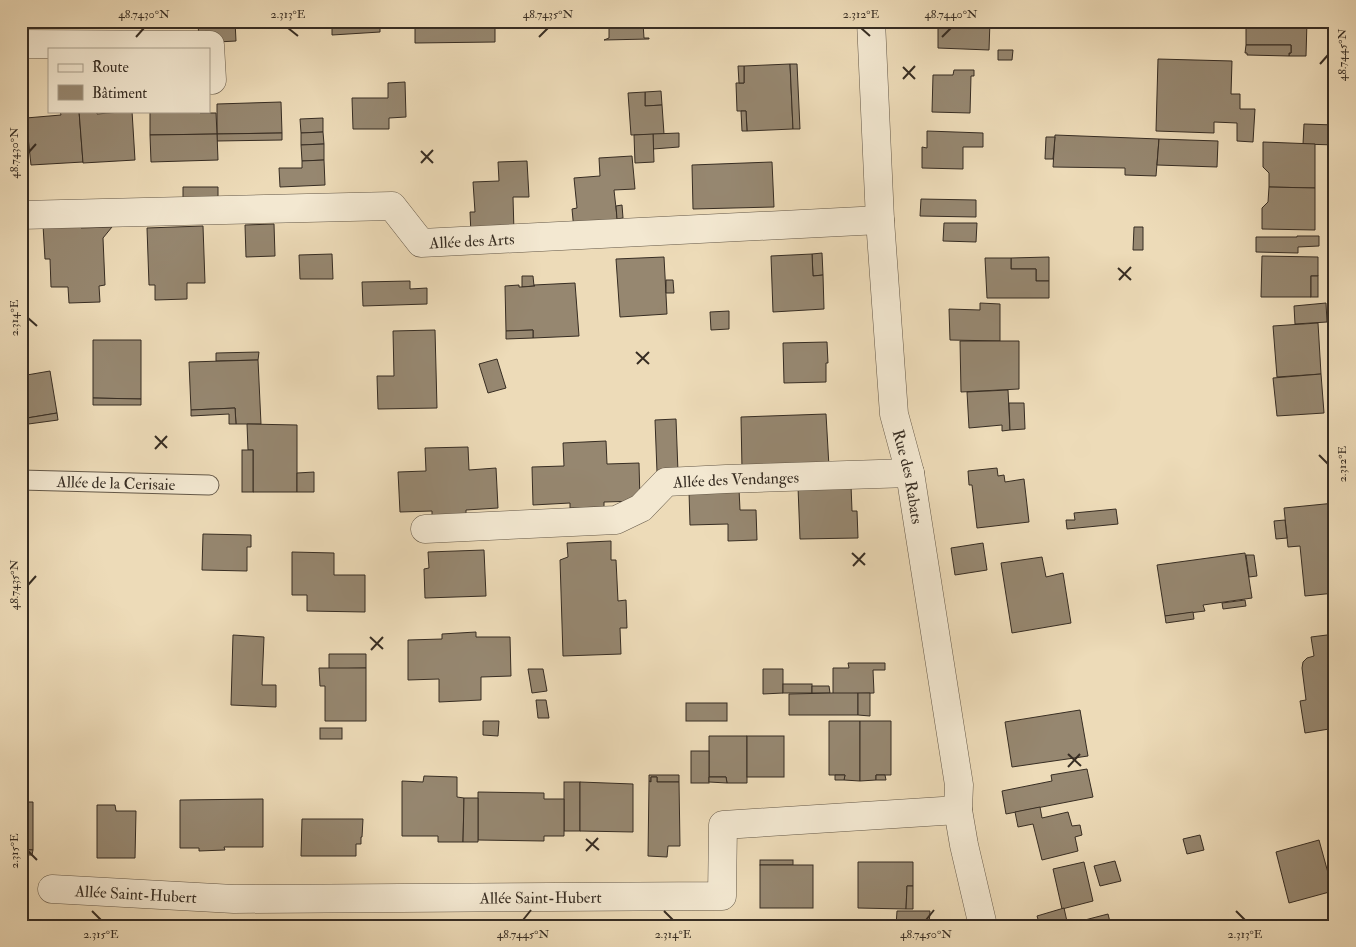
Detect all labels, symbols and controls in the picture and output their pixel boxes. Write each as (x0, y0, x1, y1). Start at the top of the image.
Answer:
text: 48.7430°N (118, 7, 170, 22)
text: 2.313°E (271, 7, 306, 22)
text: 48.7435°N (523, 7, 573, 22)
text: 2.312°E (843, 7, 879, 22)
text: 48.7440°N (924, 7, 978, 22)
text: 48.7445°N (1335, 29, 1350, 81)
legend (48, 48, 210, 112)
text: Route (92, 58, 129, 77)
text: Bâtiment (92, 84, 147, 103)
text: 48.7430°N (7, 127, 22, 179)
street label: Allée des Arts (428, 229, 515, 254)
text: 2.314°E (7, 299, 22, 336)
street label: Rue des Rabats (888, 427, 927, 525)
text: 2.312°E (1335, 446, 1350, 482)
street label: Allée des Vendanges (671, 468, 799, 493)
street label: Allée de la Cerisaie (55, 472, 176, 495)
text: 48.7435°N (7, 560, 22, 610)
text: 2.315°E (7, 833, 22, 869)
street label: Allée Saint-Hubert (73, 881, 197, 908)
street label: Allée Saint-Hubert (479, 888, 602, 908)
text: 2.315°E (83, 927, 119, 942)
text: 48.7445°N (497, 927, 549, 942)
text: 2.314°E (655, 927, 692, 942)
text: 48.7450°N (900, 927, 952, 942)
text: 2.313°E (1228, 927, 1263, 942)

